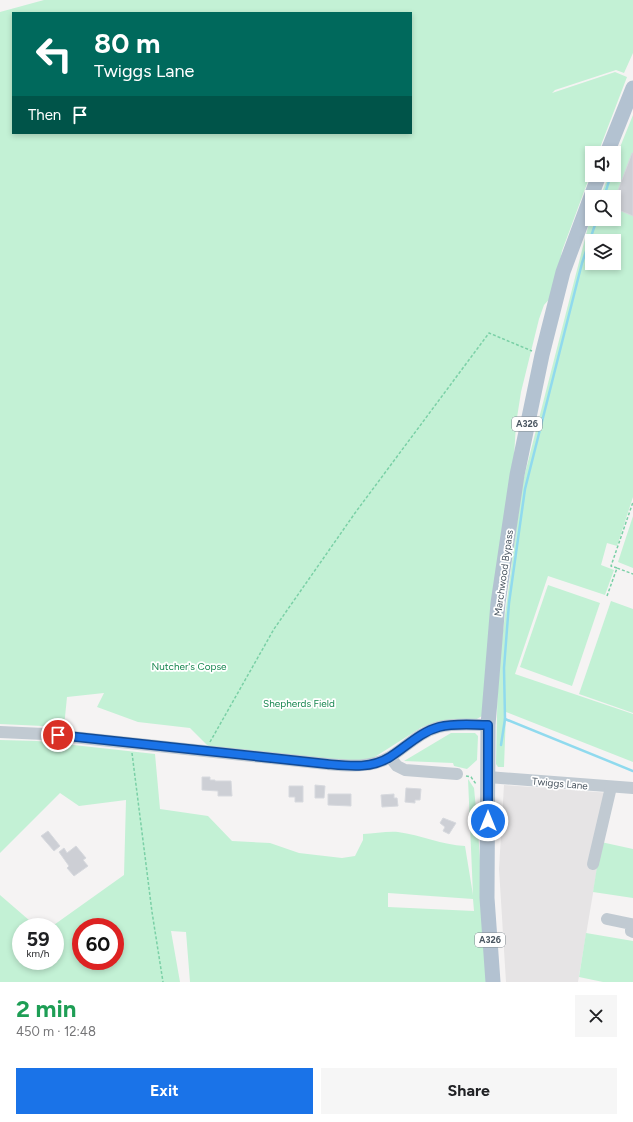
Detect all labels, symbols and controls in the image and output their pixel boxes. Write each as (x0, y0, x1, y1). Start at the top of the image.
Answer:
text: 80 m (94, 26, 160, 60)
icon: left (28, 28, 80, 80)
text: Twiggs Lane (94, 60, 194, 82)
icon: arrive (69, 104, 91, 126)
text: Then (28, 106, 61, 124)
map controls (585, 146, 621, 270)
button: sound (585, 146, 621, 182)
button: search (585, 190, 621, 226)
button: layers (585, 234, 621, 270)
road number: A326 (512, 417, 542, 431)
street label: Marchwood Bypass (491, 529, 516, 617)
park label: Nutcher's Copse (151, 660, 227, 673)
park label: Shepherds Field (263, 697, 335, 710)
pin (41, 718, 75, 752)
icon: arrive (47, 724, 69, 746)
street label: Twiggs Lane (532, 775, 589, 792)
position arrow (467, 800, 509, 842)
speed limit sign: 60 (72, 918, 124, 970)
text: 59 (26, 927, 50, 951)
road number: A326 (475, 933, 505, 947)
text: km/h (27, 947, 49, 960)
text: 2 min (16, 994, 76, 1023)
button: close (575, 995, 617, 1037)
text: 450 m · 12:48 (16, 1024, 96, 1039)
button: Exit (16, 1068, 313, 1114)
button: Share (321, 1068, 617, 1114)

